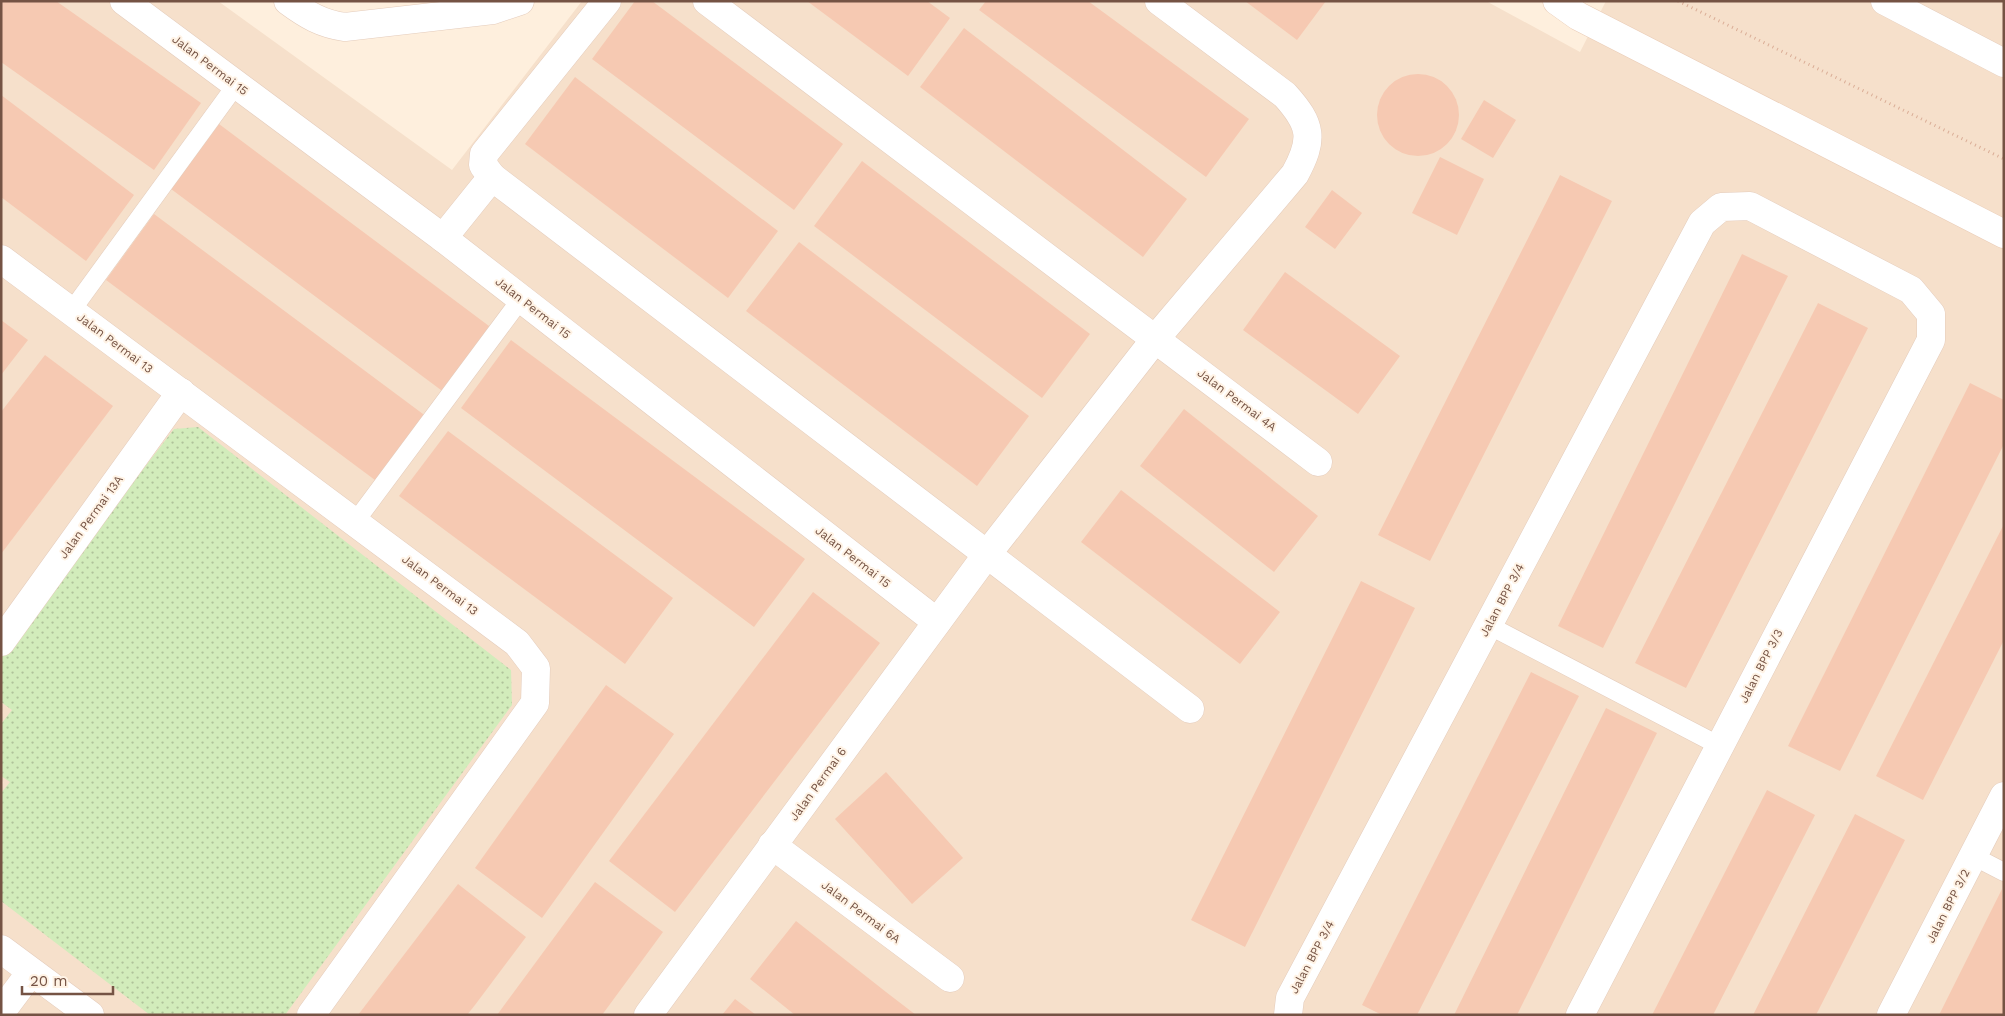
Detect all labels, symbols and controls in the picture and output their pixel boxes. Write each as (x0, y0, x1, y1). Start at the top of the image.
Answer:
street label: Jalan Permai 15 (169, 32, 251, 98)
street label: Jalan Permai 15 (493, 274, 573, 342)
street label: Jalan Permai 13 (74, 310, 156, 376)
street label: Jalan Permai 4A (1195, 366, 1279, 434)
street label: Jalan Permai 13A (56, 473, 126, 561)
street label: Jalan Permai 15 (813, 523, 893, 591)
street label: Jalan Permai 13 (399, 552, 481, 618)
street label: Jalan BPP 3/4 (1477, 561, 1527, 639)
street label: Jalan BPP 3/3 (1736, 627, 1786, 705)
street label: Jalan Permai 6 (787, 745, 849, 823)
street label: Jalan BPP 3/2 (1923, 867, 1973, 945)
street label: Jalan Permai 6A (819, 878, 903, 946)
street label: Jalan BPP 3/4 (1287, 918, 1337, 996)
scale bar (22, 964, 114, 996)
text: 20 m (30, 972, 68, 990)

